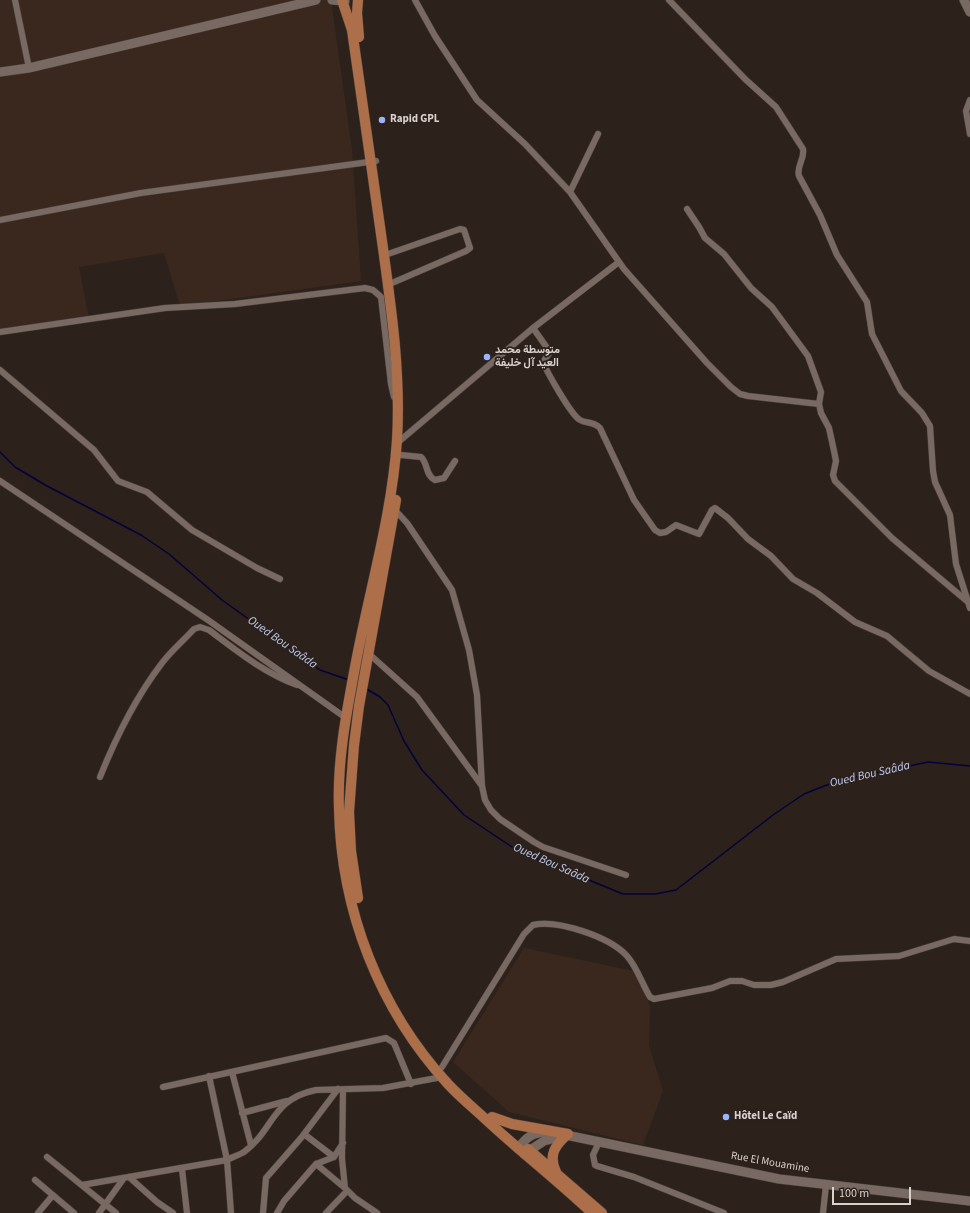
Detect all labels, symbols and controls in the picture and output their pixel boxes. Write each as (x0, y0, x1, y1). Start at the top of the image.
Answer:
place label: Rapid GPL (390, 113, 440, 127)
marker: Rapid GPL (377, 115, 387, 125)
place label: متوسطة محمد العيد آل خليفة (495, 344, 560, 370)
marker: متوسطة محمد العيد آل خليفة (482, 352, 492, 362)
water label: Oued Bou Saâda (244, 614, 320, 672)
water label: Oued Bou Saâda (828, 759, 912, 791)
water label: Oued Bou Saâda (511, 841, 591, 887)
place label: Hôtel Le Caïd (734, 1110, 797, 1124)
marker: Hôtel Le Caïd (721, 1112, 731, 1122)
street label: Rue El Mouamine (730, 1150, 810, 1176)
scale bar (834, 1179, 913, 1205)
text: 100 m (839, 1185, 869, 1202)

